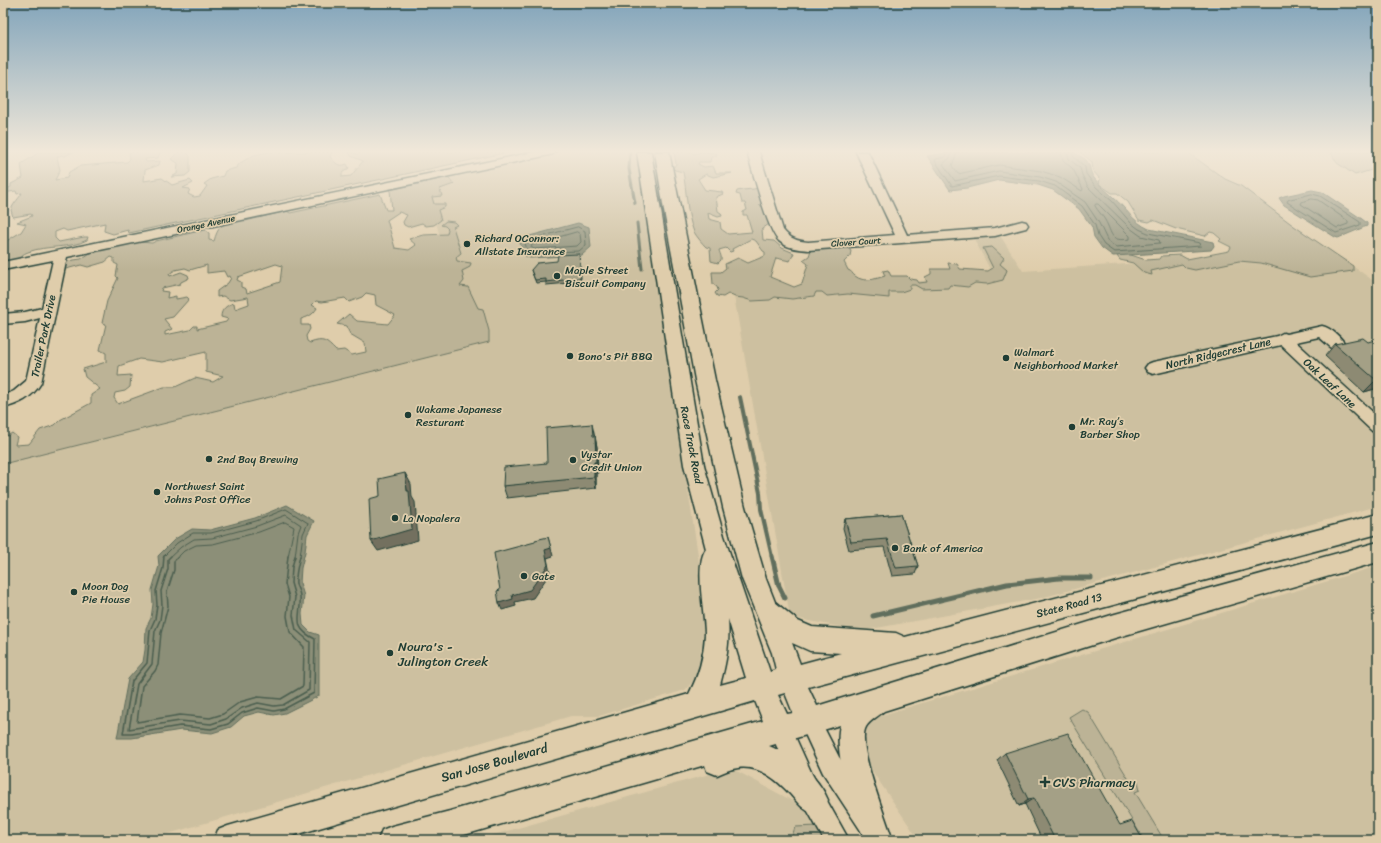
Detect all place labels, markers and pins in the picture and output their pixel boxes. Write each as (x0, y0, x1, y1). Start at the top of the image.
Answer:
place label: Richard OConnor: Allstate Insurance (474, 229, 565, 261)
marker: Richard OConnor: Allstate Insurance (462, 239, 472, 249)
place label: Maple Street Biscuit Company (565, 261, 646, 293)
marker: Maple Street Biscuit Company (552, 271, 562, 281)
place label: Walmart Neighborhood Market (1014, 343, 1119, 375)
place label: Bono's Pit BBQ (578, 347, 652, 366)
marker: Bono's Pit BBQ (565, 351, 575, 361)
marker: Walmart Neighborhood Market (1001, 353, 1011, 363)
place label: Wakame Japanese Resturant (416, 400, 502, 432)
marker: Wakame Japanese Resturant (403, 410, 413, 420)
place label: Mr. Ray’s Barber Shop (1080, 412, 1140, 444)
marker: Mr. Ray’s Barber Shop (1067, 422, 1077, 432)
place label: Vystar Credit Union (581, 445, 642, 477)
place label: 2nd Bay Brewing (217, 450, 299, 469)
marker: 2nd Bay Brewing (204, 454, 214, 464)
marker: Vystar Credit Union (568, 455, 578, 465)
place label: Northwest Saint Johns Post Office (164, 477, 251, 509)
marker: Northwest Saint Johns Post Office (152, 487, 162, 497)
place label: La Nopalera (403, 509, 460, 528)
marker: La Nopalera (390, 513, 400, 523)
place label: Bank of America (903, 539, 983, 558)
marker: Bank of America (890, 543, 900, 553)
place label: Gate (532, 567, 555, 586)
marker: Gate (519, 571, 529, 581)
place label: Moon Dog Pie House (82, 577, 130, 609)
marker: Moon Dog Pie House (69, 587, 79, 597)
place label: Noura's - Julington Creek (397, 635, 488, 673)
marker: Noura's - Julington Creek (385, 648, 395, 658)
place label: CVS Pharmacy (1053, 771, 1136, 794)
marker: CVS Pharmacy (1040, 777, 1050, 787)

